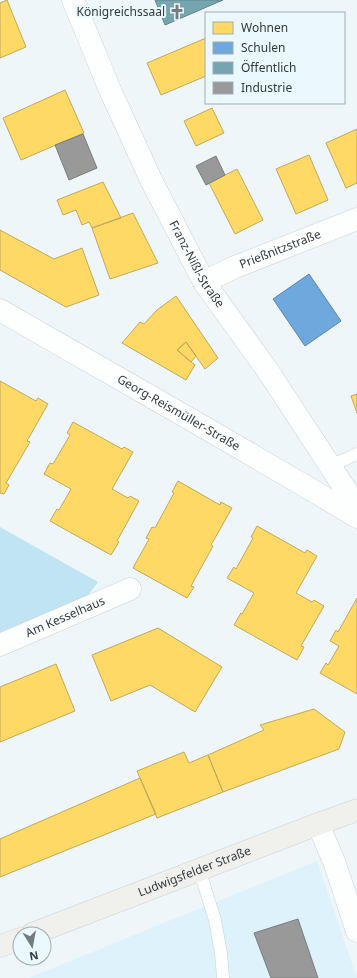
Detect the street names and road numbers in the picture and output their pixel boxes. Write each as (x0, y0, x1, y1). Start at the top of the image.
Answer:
street label: Franz-Nißl-Straße (165, 217, 229, 311)
street label: Prießnitzstraße (237, 225, 323, 272)
street label: Georg-Reismüller-Straße (114, 370, 244, 454)
street label: Am Kesselhaus (23, 592, 108, 641)
street label: Ludwigsfelder Straße (135, 842, 253, 901)

